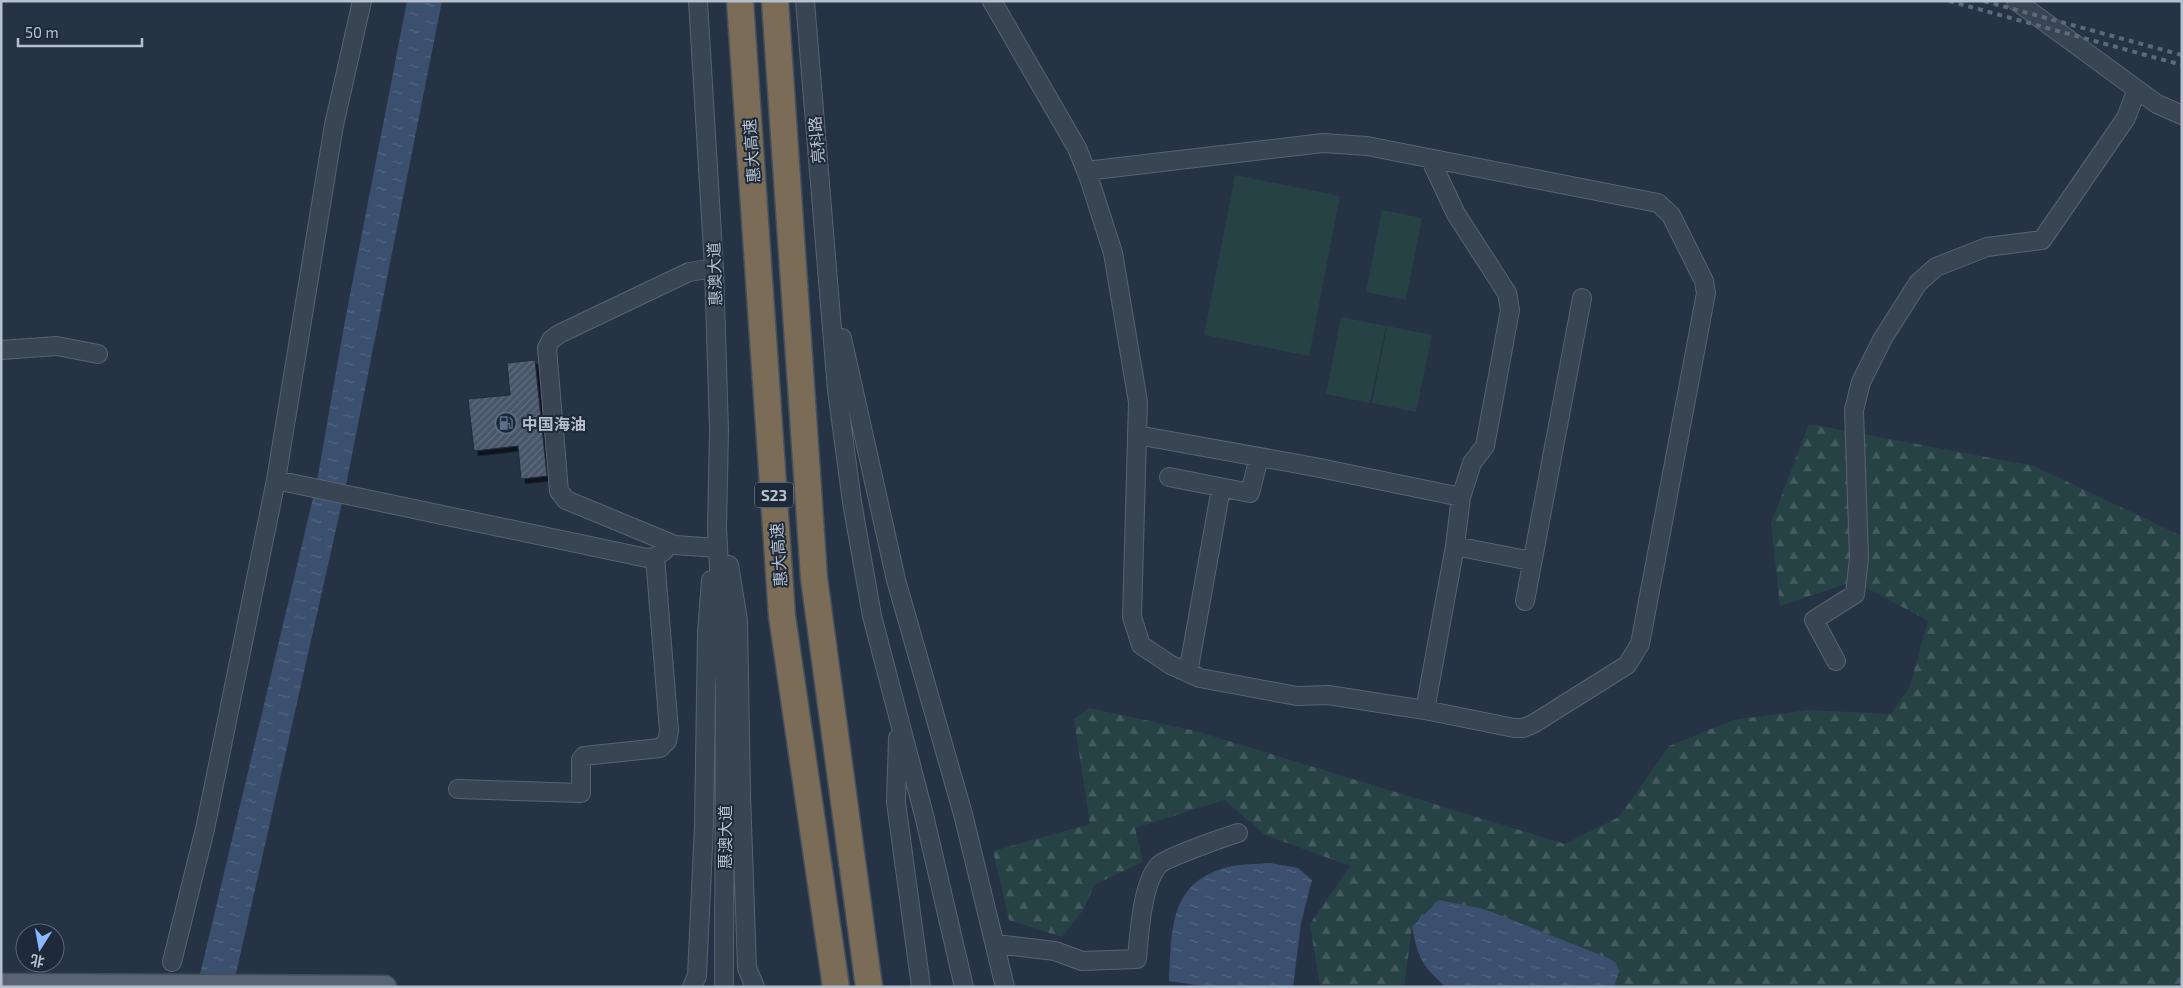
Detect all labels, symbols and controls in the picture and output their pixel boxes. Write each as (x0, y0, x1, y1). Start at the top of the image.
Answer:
scale bar (18, 15, 141, 47)
text: 50 m (25, 23, 59, 41)
street label: 亮科路 (804, 115, 828, 165)
street label: 惠大高速 (739, 118, 763, 184)
street label: 惠澳大道 (703, 242, 725, 306)
fuel station icon: 中国海油 (494, 411, 518, 435)
place label: 中国海油 (522, 414, 586, 433)
road number: S23 (755, 482, 793, 508)
street label: 惠大高速 (766, 522, 790, 588)
street label: 惠澳大道 (715, 805, 734, 869)
north arrow (15, 923, 65, 973)
text: 北 (29, 952, 46, 971)

